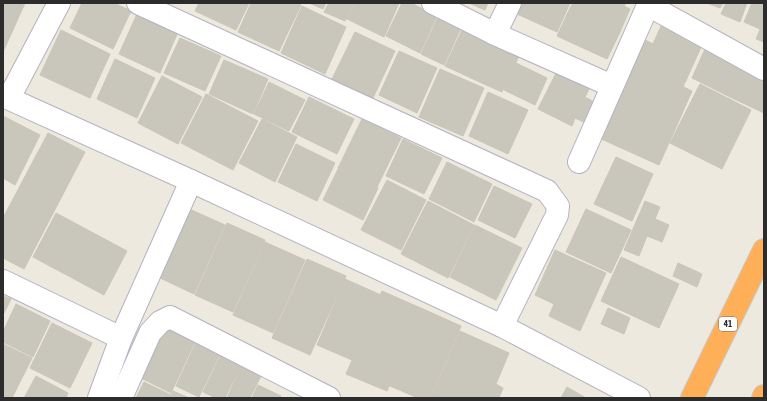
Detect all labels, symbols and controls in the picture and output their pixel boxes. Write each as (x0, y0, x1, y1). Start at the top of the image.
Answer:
road number: 41 (719, 317, 737, 331)

